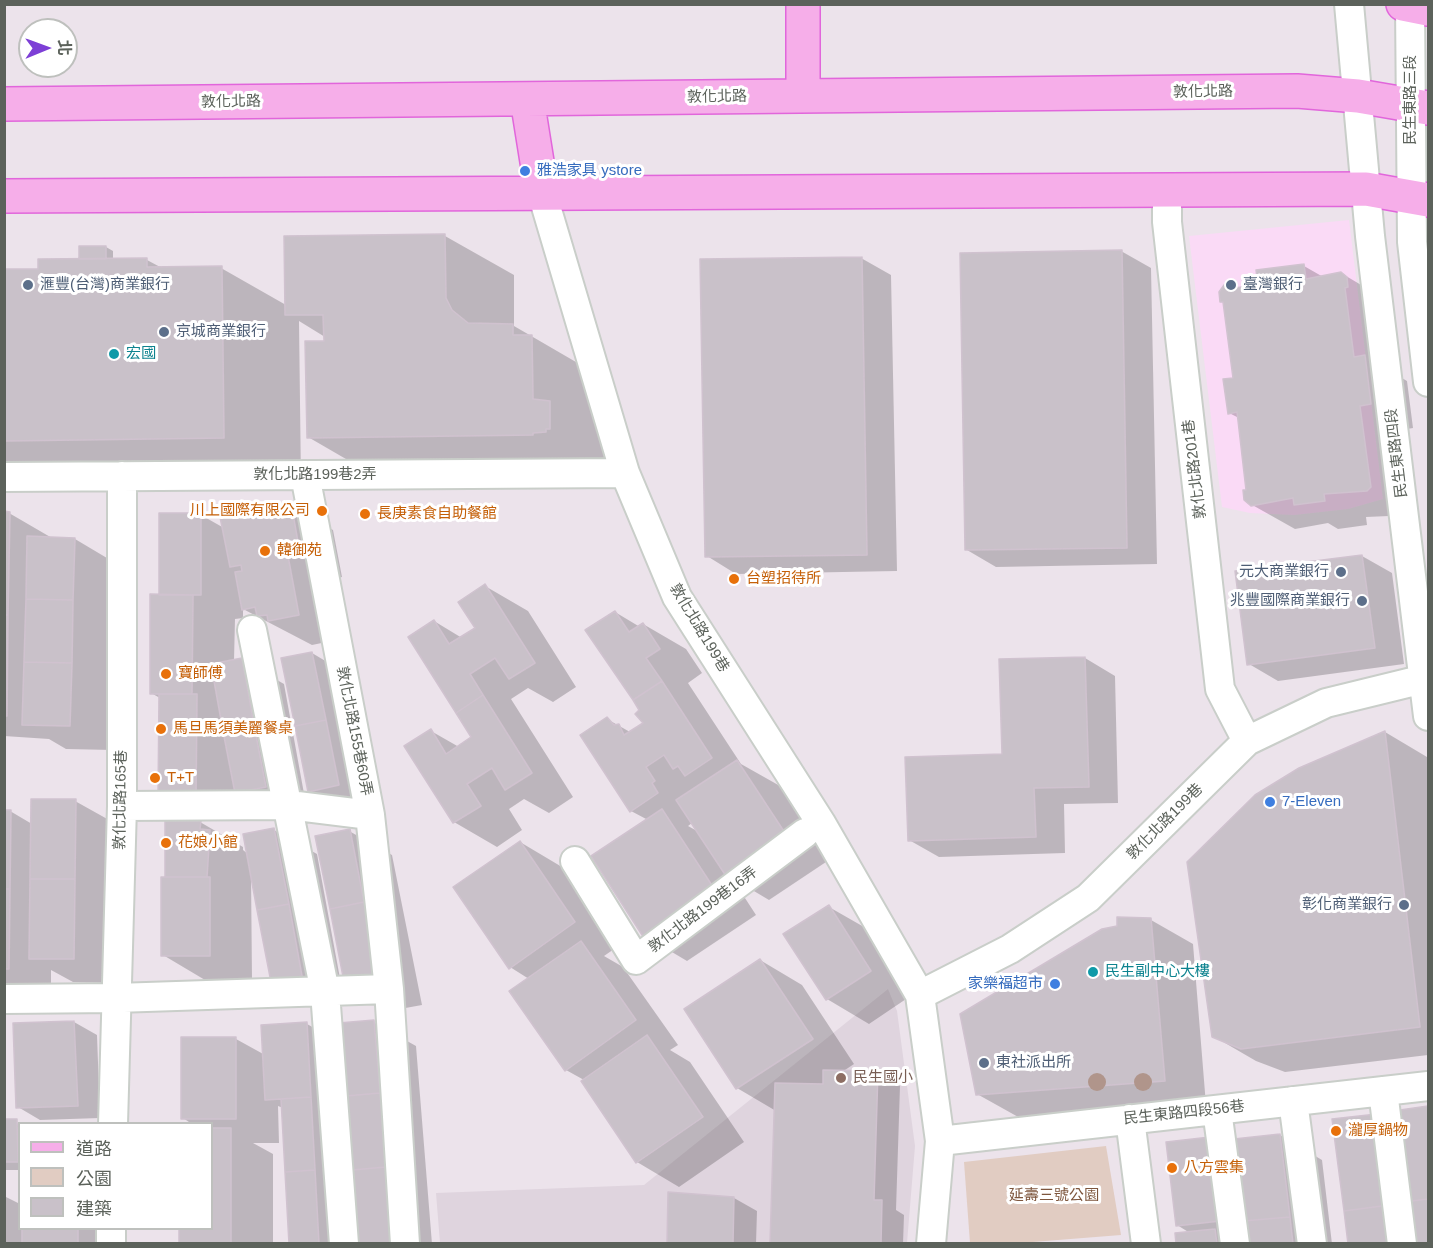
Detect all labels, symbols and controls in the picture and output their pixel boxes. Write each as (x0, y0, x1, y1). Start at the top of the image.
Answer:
north arrow (18, 18, 78, 78)
text: 北 (56, 40, 73, 56)
street label: 民生東路三段 (1402, 55, 1420, 145)
street label: 敦化北路 (1173, 82, 1233, 102)
street label: 敦化北路 (687, 87, 747, 107)
street label: 敦化北路 (201, 92, 261, 112)
place label: 雅浩家具 ystore (537, 162, 642, 180)
marker: 雅浩家具 ystore (518, 164, 532, 178)
place label: 滙豐(台灣)商業銀行 (40, 276, 170, 294)
place label: 臺灣銀行 (1243, 276, 1303, 294)
marker: 滙豐(台灣)商業銀行 (21, 278, 35, 292)
marker: 臺灣銀行 (1224, 278, 1238, 292)
place label: 京城商業銀行 (176, 323, 266, 341)
marker: 京城商業銀行 (157, 325, 171, 339)
place label: 宏國 (126, 345, 156, 363)
marker: 宏國 (107, 347, 121, 361)
street label: 民生東路四段 (1383, 407, 1411, 499)
street label: 敦化北路201巷 (1180, 418, 1210, 520)
street label: 敦化北路199巷2弄 (253, 466, 377, 484)
place label: 川上國際有限公司 (190, 502, 310, 520)
marker: 川上國際有限公司 (315, 504, 329, 518)
place label: 長庚素食自助餐館 (377, 505, 497, 523)
marker: 長庚素食自助餐館 (358, 507, 372, 521)
place label: 韓御苑 (277, 542, 322, 560)
marker: 韓御苑 (258, 544, 272, 558)
place label: 元大商業銀行 (1239, 563, 1329, 581)
marker: 元大商業銀行 (1334, 565, 1348, 579)
place label: 台塑招待所 (746, 570, 821, 588)
marker: 台塑招待所 (727, 572, 741, 586)
street label: 敦化北路199巷 (666, 580, 732, 676)
place label: 兆豐國際商業銀行 (1230, 592, 1350, 610)
marker: 兆豐國際商業銀行 (1355, 594, 1369, 608)
place label: 寶師傅 (178, 665, 223, 683)
street label: 敦化北路155巷60弄 (333, 665, 375, 797)
marker: 寶師傅 (159, 667, 173, 681)
place label: 馬旦馬須美麗餐桌 (173, 720, 293, 738)
marker: 馬旦馬須美麗餐桌 (154, 722, 168, 736)
street label: 敦化北路165巷 (111, 750, 131, 850)
place label: T+T (167, 769, 194, 787)
marker: T+T (148, 771, 162, 785)
street label: 敦化北路199巷 (1123, 780, 1207, 864)
place label: 7-Eleven (1282, 793, 1341, 811)
marker: 7-Eleven (1263, 795, 1277, 809)
place label: 花娘小館 (178, 834, 238, 852)
marker: 花娘小館 (159, 836, 173, 850)
street label: 敦化北路199巷16弄 (645, 863, 761, 957)
place label: 彰化商業銀行 (1302, 896, 1392, 914)
marker: 彰化商業銀行 (1397, 898, 1411, 912)
place label: 民生副中心大樓 (1105, 963, 1210, 981)
marker: 民生副中心大樓 (1086, 965, 1100, 979)
place label: 家樂福超市 (968, 975, 1043, 993)
marker: 家樂福超市 (1048, 977, 1062, 991)
place label: 東社派出所 (996, 1054, 1071, 1072)
marker: 東社派出所 (977, 1056, 991, 1070)
place label: 民生國小 (853, 1069, 913, 1087)
marker: 民生國小 (834, 1071, 848, 1085)
street label: 民生東路四段56巷 (1123, 1098, 1245, 1128)
legend (18, 1122, 213, 1230)
place label: 瀧厚鍋物 (1348, 1122, 1408, 1140)
marker: 瀧厚鍋物 (1329, 1124, 1343, 1138)
text: 道路 (76, 1139, 112, 1159)
place label: 八方雲集 (1184, 1159, 1244, 1177)
marker: 八方雲集 (1165, 1161, 1179, 1175)
text: 公園 (76, 1169, 112, 1189)
park label: 延壽三號公園 (1009, 1187, 1099, 1205)
text: 建築 (76, 1199, 112, 1219)

